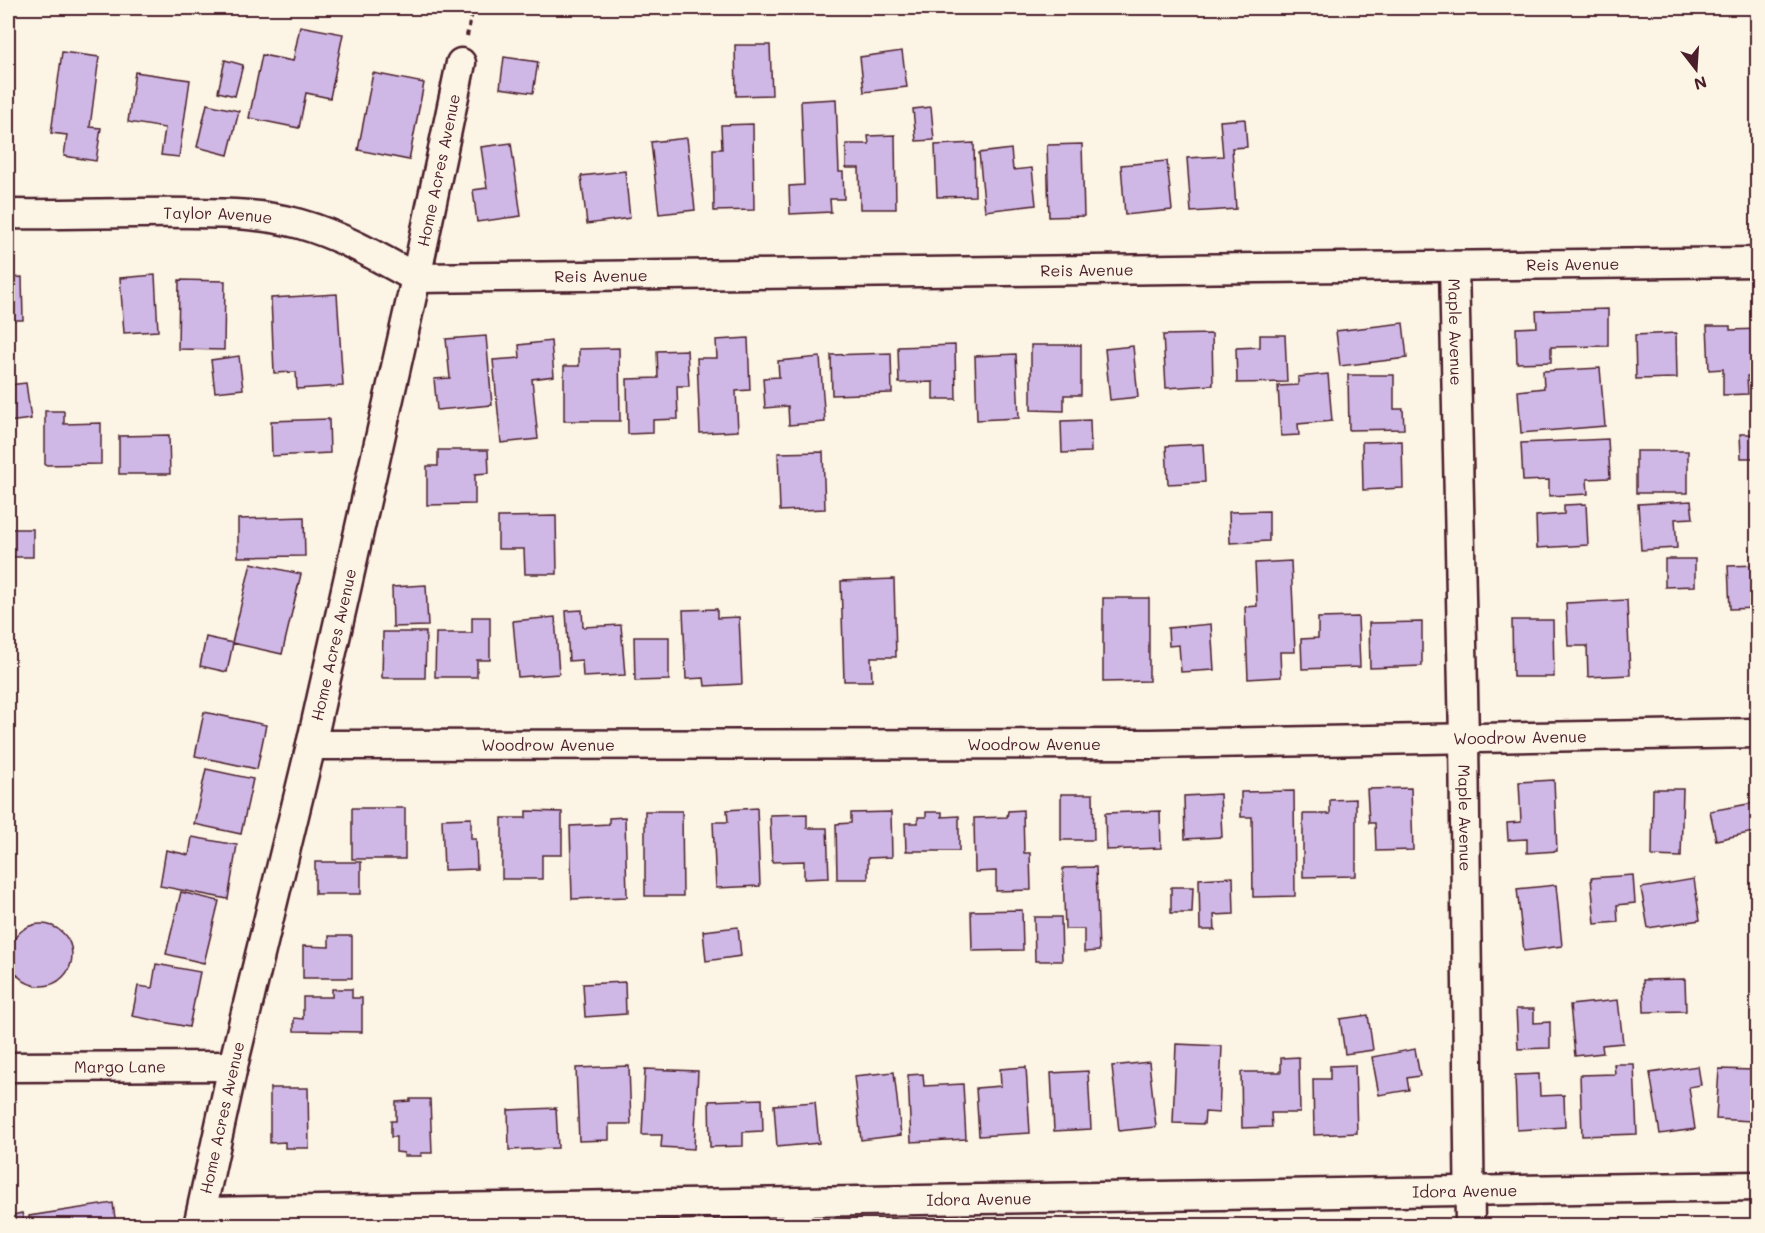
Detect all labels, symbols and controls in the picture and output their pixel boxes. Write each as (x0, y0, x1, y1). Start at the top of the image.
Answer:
north arrow (1666, 39, 1726, 99)
text: N (1692, 72, 1709, 96)
street label: Home Acres Avenue (412, 92, 464, 248)
street label: Taylor Avenue (163, 202, 274, 228)
street label: Reis Avenue (1526, 253, 1620, 275)
street label: Reis Avenue (1040, 258, 1134, 281)
street label: Reis Avenue (554, 264, 648, 286)
street label: Maple Avenue (1444, 278, 1468, 386)
street label: Home Acres Avenue (306, 566, 360, 723)
street label: Woodrow Avenue (1453, 725, 1587, 749)
street label: Woodrow Avenue (967, 733, 1101, 754)
street label: Woodrow Avenue (481, 734, 615, 755)
street label: Maple Avenue (1454, 764, 1477, 872)
street label: Home Acres Avenue (194, 1039, 249, 1196)
street label: Margo Lane (74, 1055, 166, 1077)
street label: Idora Avenue (1412, 1179, 1518, 1202)
street label: Idora Avenue (926, 1187, 1032, 1210)

